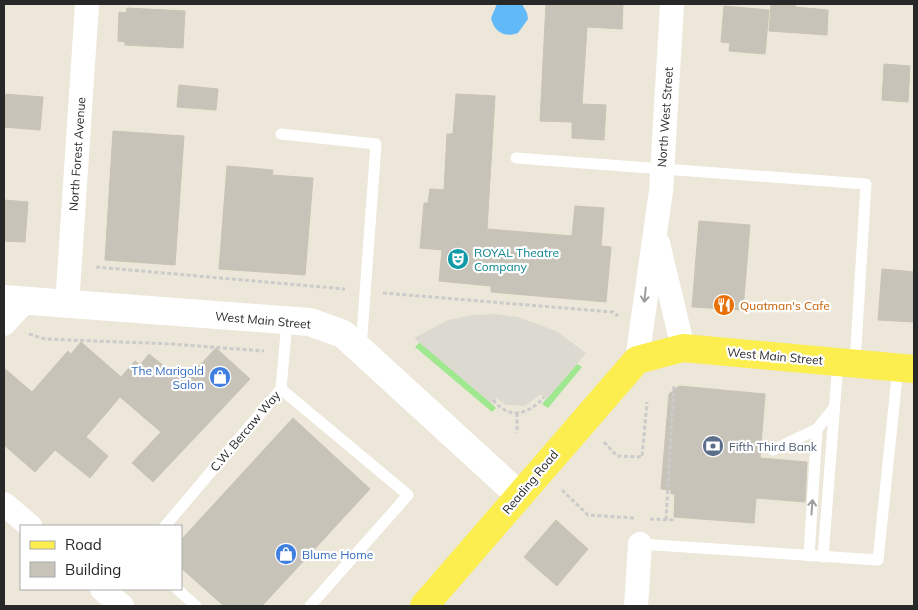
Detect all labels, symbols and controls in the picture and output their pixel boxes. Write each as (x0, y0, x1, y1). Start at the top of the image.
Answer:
street label: North West Street (654, 66, 676, 168)
street label: North Forest Avenue (66, 97, 88, 211)
place label: ROYAL Theatre Company (474, 245, 559, 274)
theatre icon: ROYAL Theatre Company (446, 247, 470, 271)
one-way arrow (640, 286, 650, 302)
restaurant icon: Quatman's Cafe (712, 293, 736, 317)
place label: Quatman's Cafe (740, 298, 830, 313)
street label: West Main Street (214, 308, 312, 332)
street label: West Main Street (726, 344, 824, 368)
place label: The Marigold Salon (131, 363, 204, 392)
shop icon: The Marigold Salon (208, 365, 232, 389)
street label: C.W. Bercaw Way (207, 387, 284, 474)
bank icon: Fifth Third Bank (701, 434, 725, 458)
place label: Fifth Third Bank (729, 439, 818, 454)
street label: Reading Road (499, 447, 561, 517)
one-way arrow (808, 499, 817, 515)
legend (20, 525, 182, 590)
text: Road (65, 535, 102, 554)
shop icon: Blume Home (274, 542, 298, 566)
place label: Blume Home (302, 547, 373, 562)
text: Building (65, 560, 121, 579)

